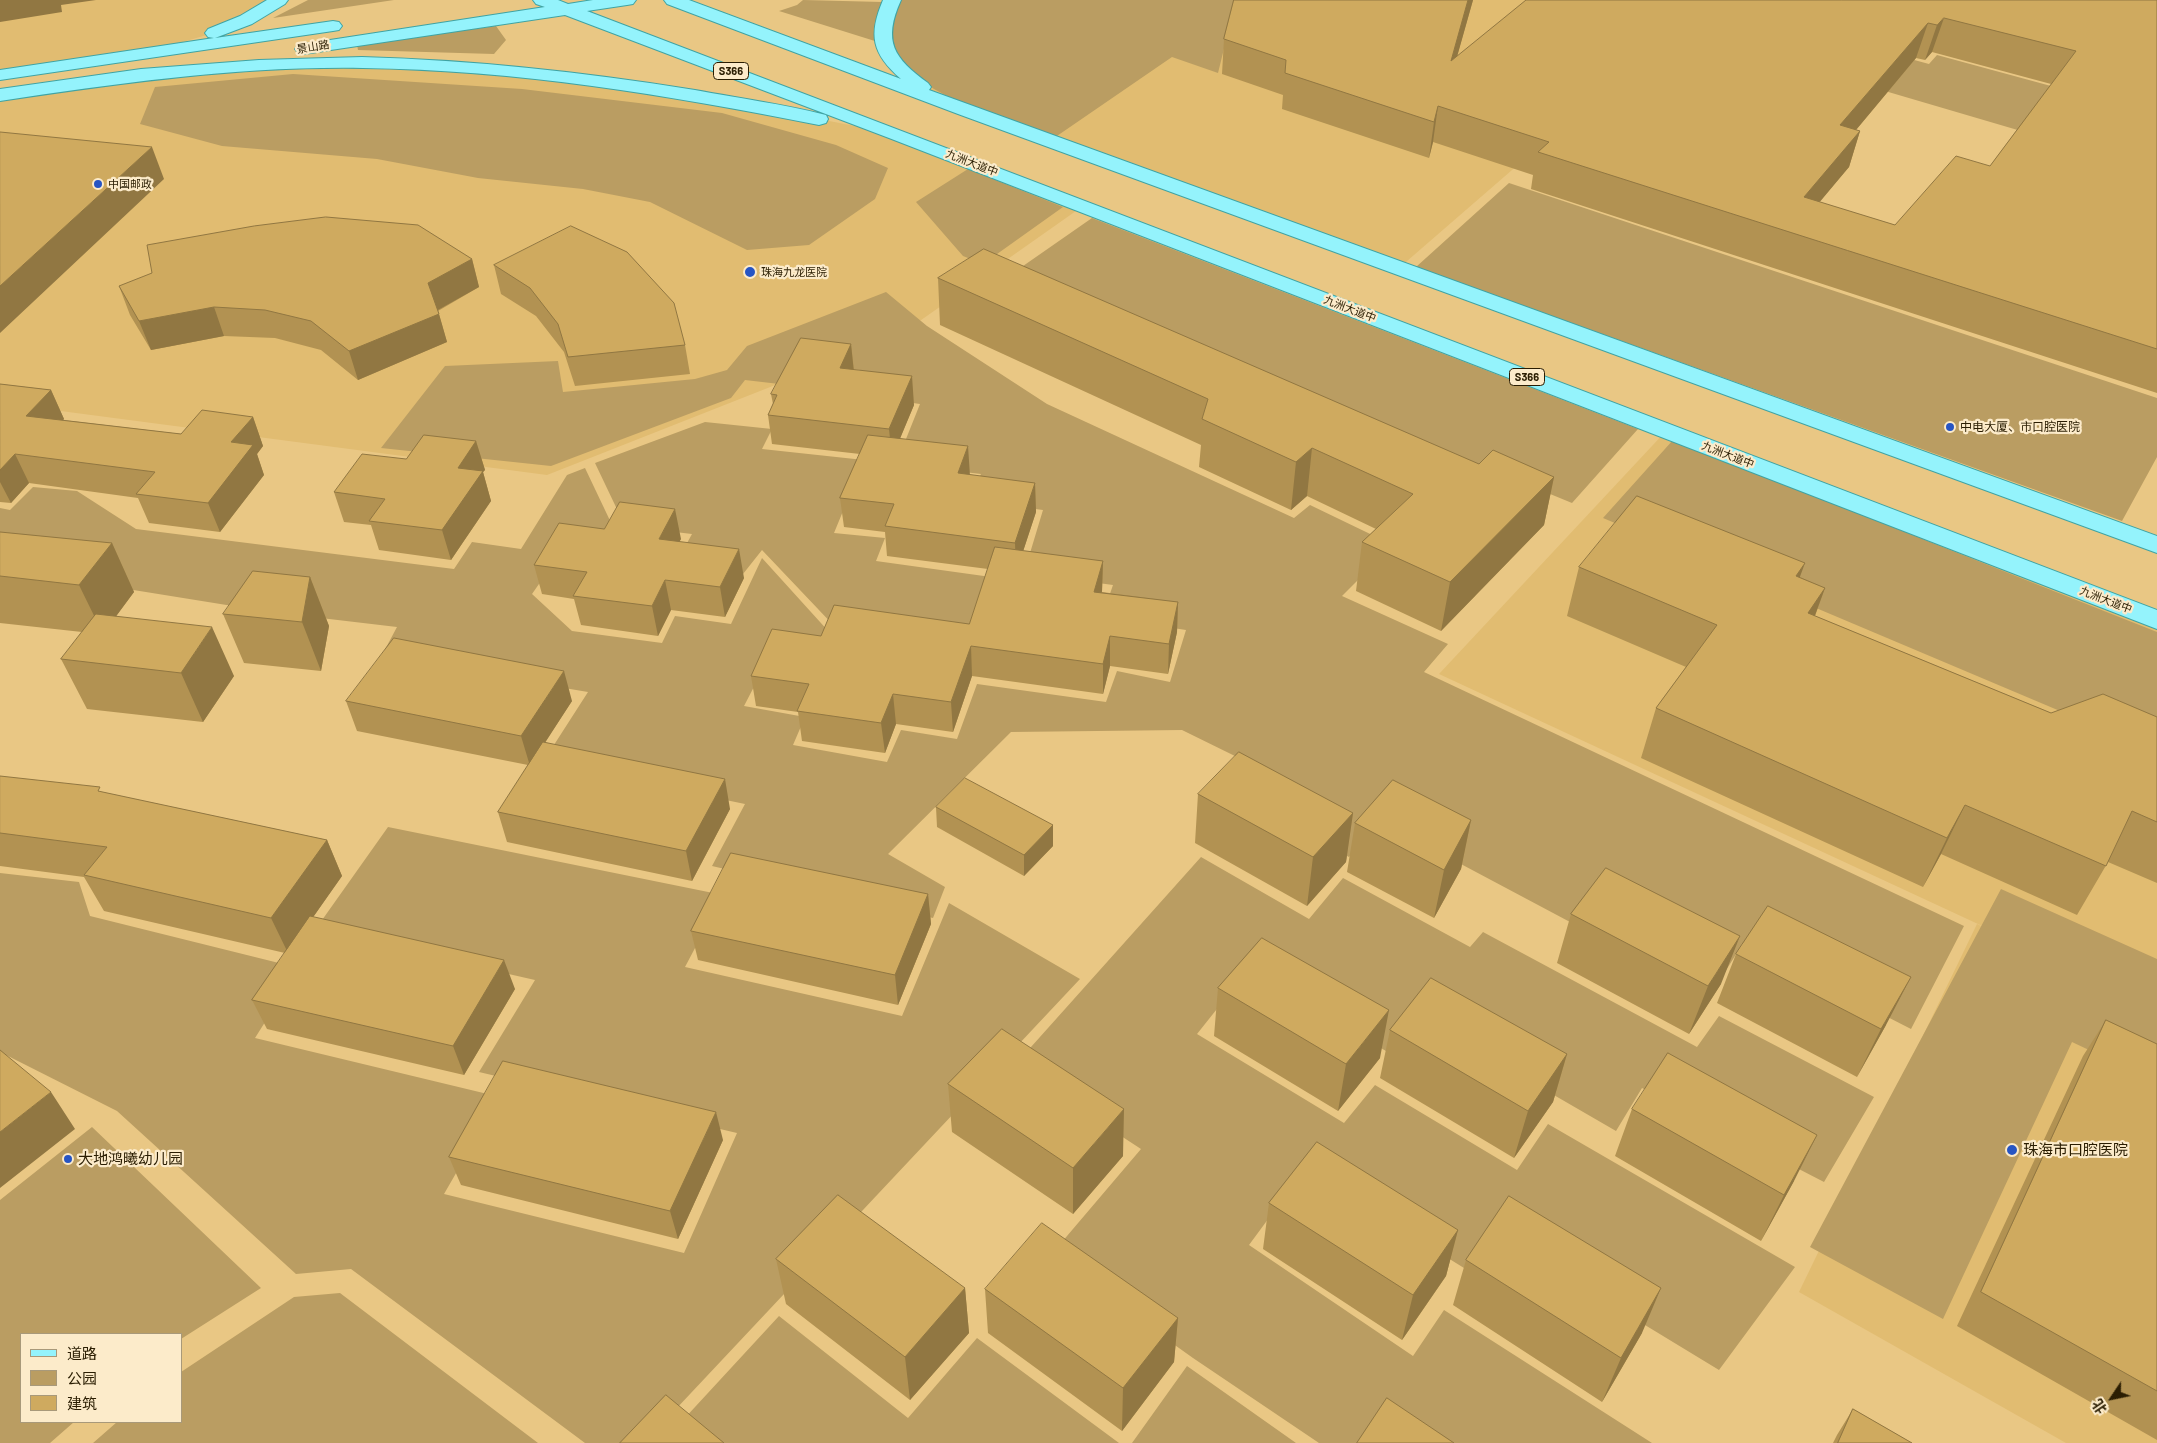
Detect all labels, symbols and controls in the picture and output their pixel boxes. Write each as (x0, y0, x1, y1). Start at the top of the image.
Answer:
street label: 景山路 (296, 38, 330, 56)
road number: S366 (714, 62, 748, 80)
street label: 九洲大道中 (944, 147, 1000, 179)
place label: 中国邮政 (108, 177, 152, 191)
marker: 中国邮政 (92, 178, 104, 190)
marker: 珠海九龙医院 (743, 265, 757, 279)
place label: 珠海九龙医院 (761, 265, 827, 279)
street label: 九洲大道中 (1322, 293, 1378, 325)
road number: S366 (1510, 368, 1544, 386)
place label: 中电大厦、市口腔医院 (1960, 420, 2080, 434)
marker: 中电大厦、市口腔医院 (1944, 421, 1956, 433)
street label: 九洲大道中 (1700, 439, 1756, 471)
street label: 九洲大道中 (2078, 584, 2134, 616)
place label: 珠海市口腔医院 (2023, 1141, 2128, 1159)
marker: 珠海市口腔医院 (2005, 1143, 2019, 1157)
place label: 大地鸿曦幼儿园 (78, 1150, 183, 1168)
marker: 大地鸿曦幼儿园 (62, 1153, 74, 1165)
legend (20, 1333, 182, 1423)
text: 道路 (67, 1344, 97, 1362)
text: 公园 (67, 1369, 97, 1387)
north arrow (2087, 1373, 2137, 1423)
text: 建筑 (67, 1394, 97, 1412)
text: 北 (2088, 1396, 2110, 1417)

